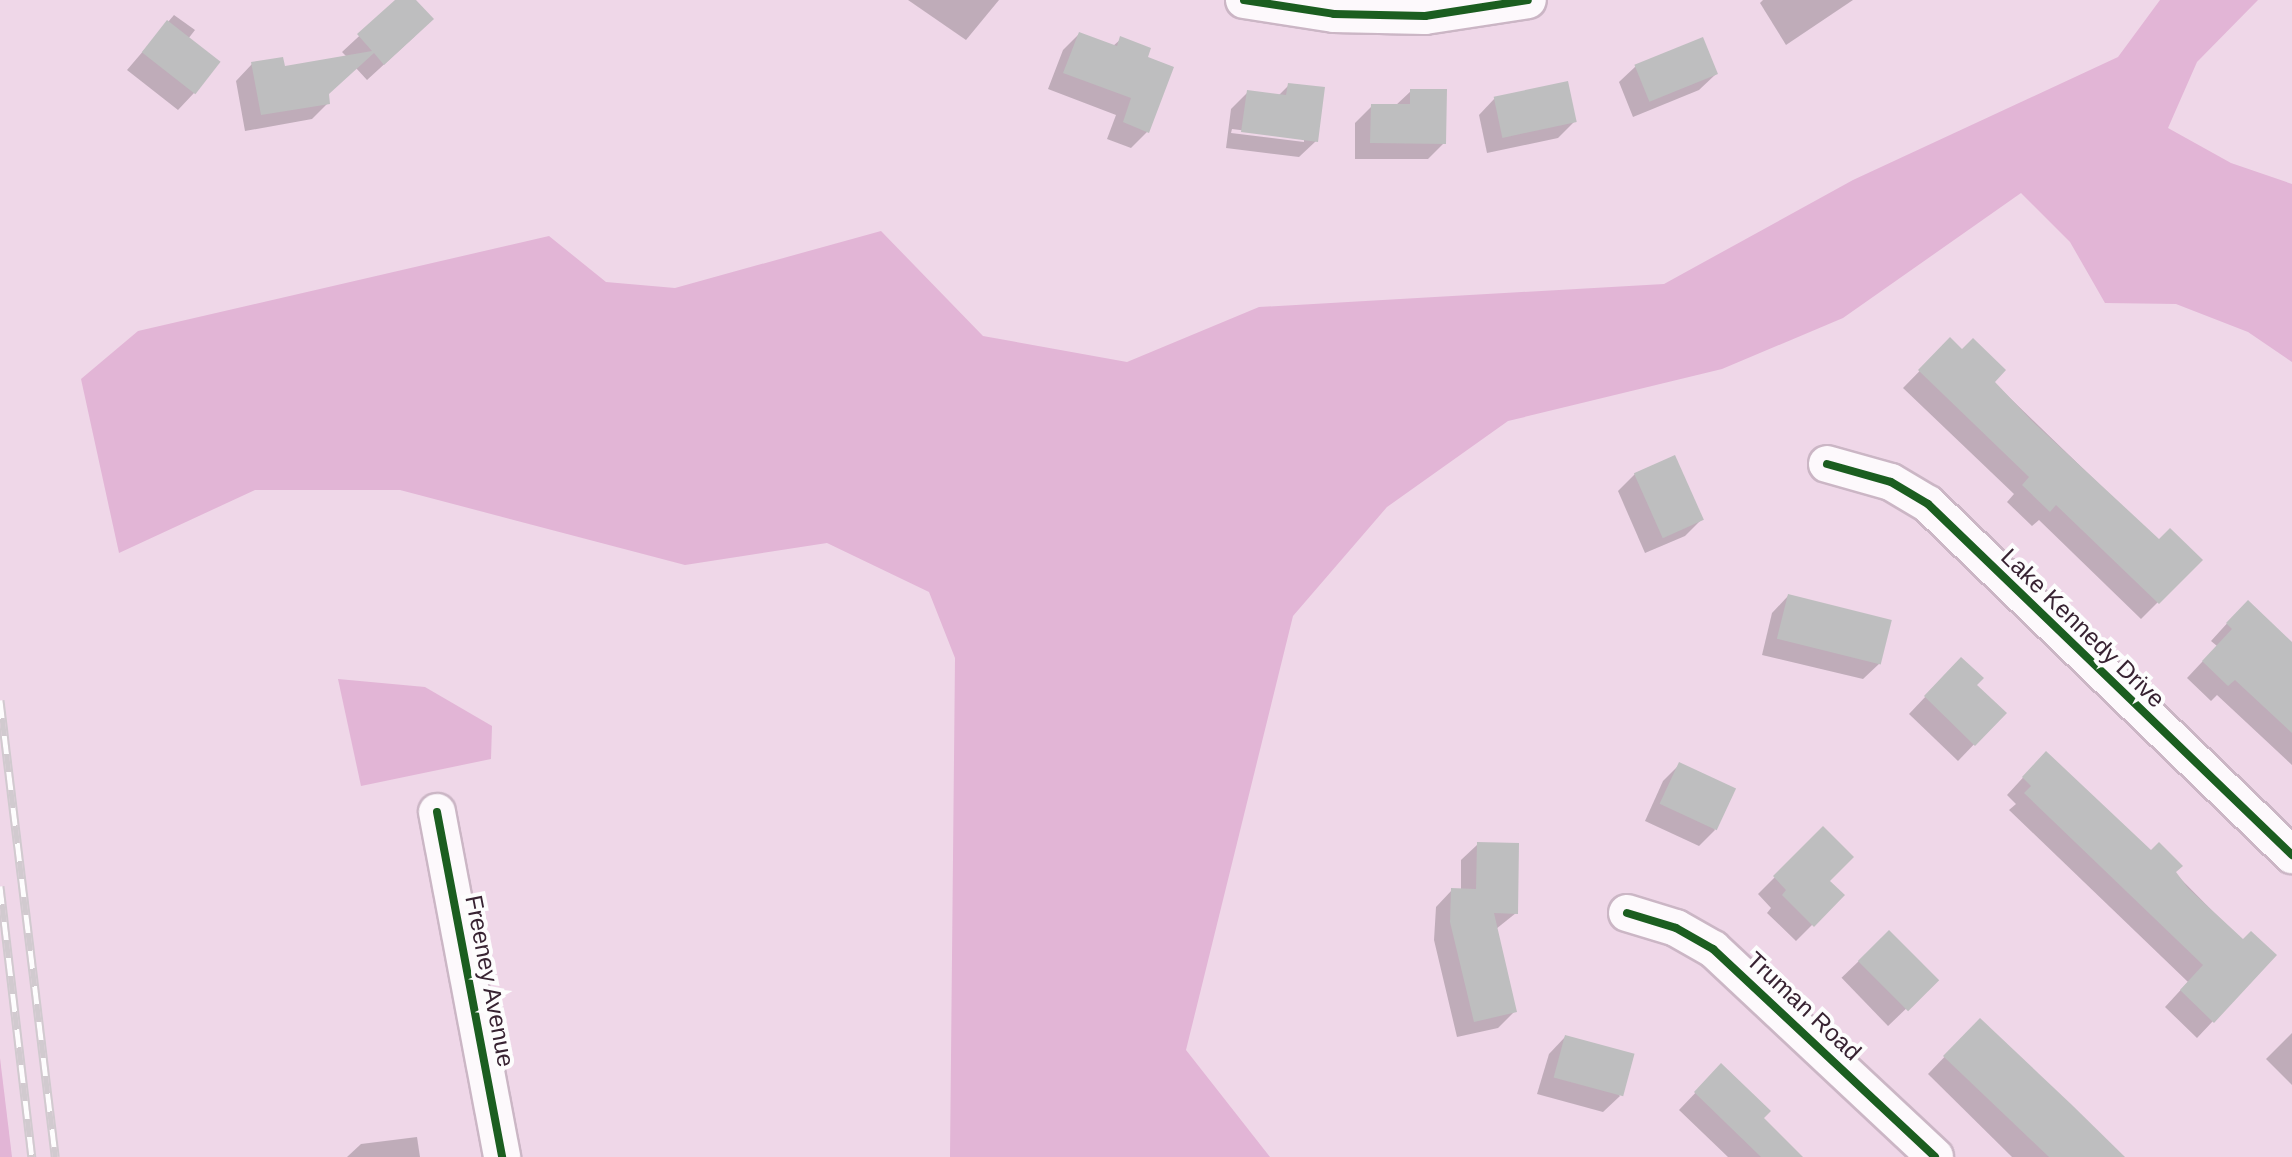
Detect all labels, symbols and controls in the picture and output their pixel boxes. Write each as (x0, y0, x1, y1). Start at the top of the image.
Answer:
street label: Lake Kennedy Drive (1995, 543, 2171, 713)
street label: Freeney Avenue (459, 892, 521, 1070)
street label: Truman Road (1741, 946, 1867, 1066)

